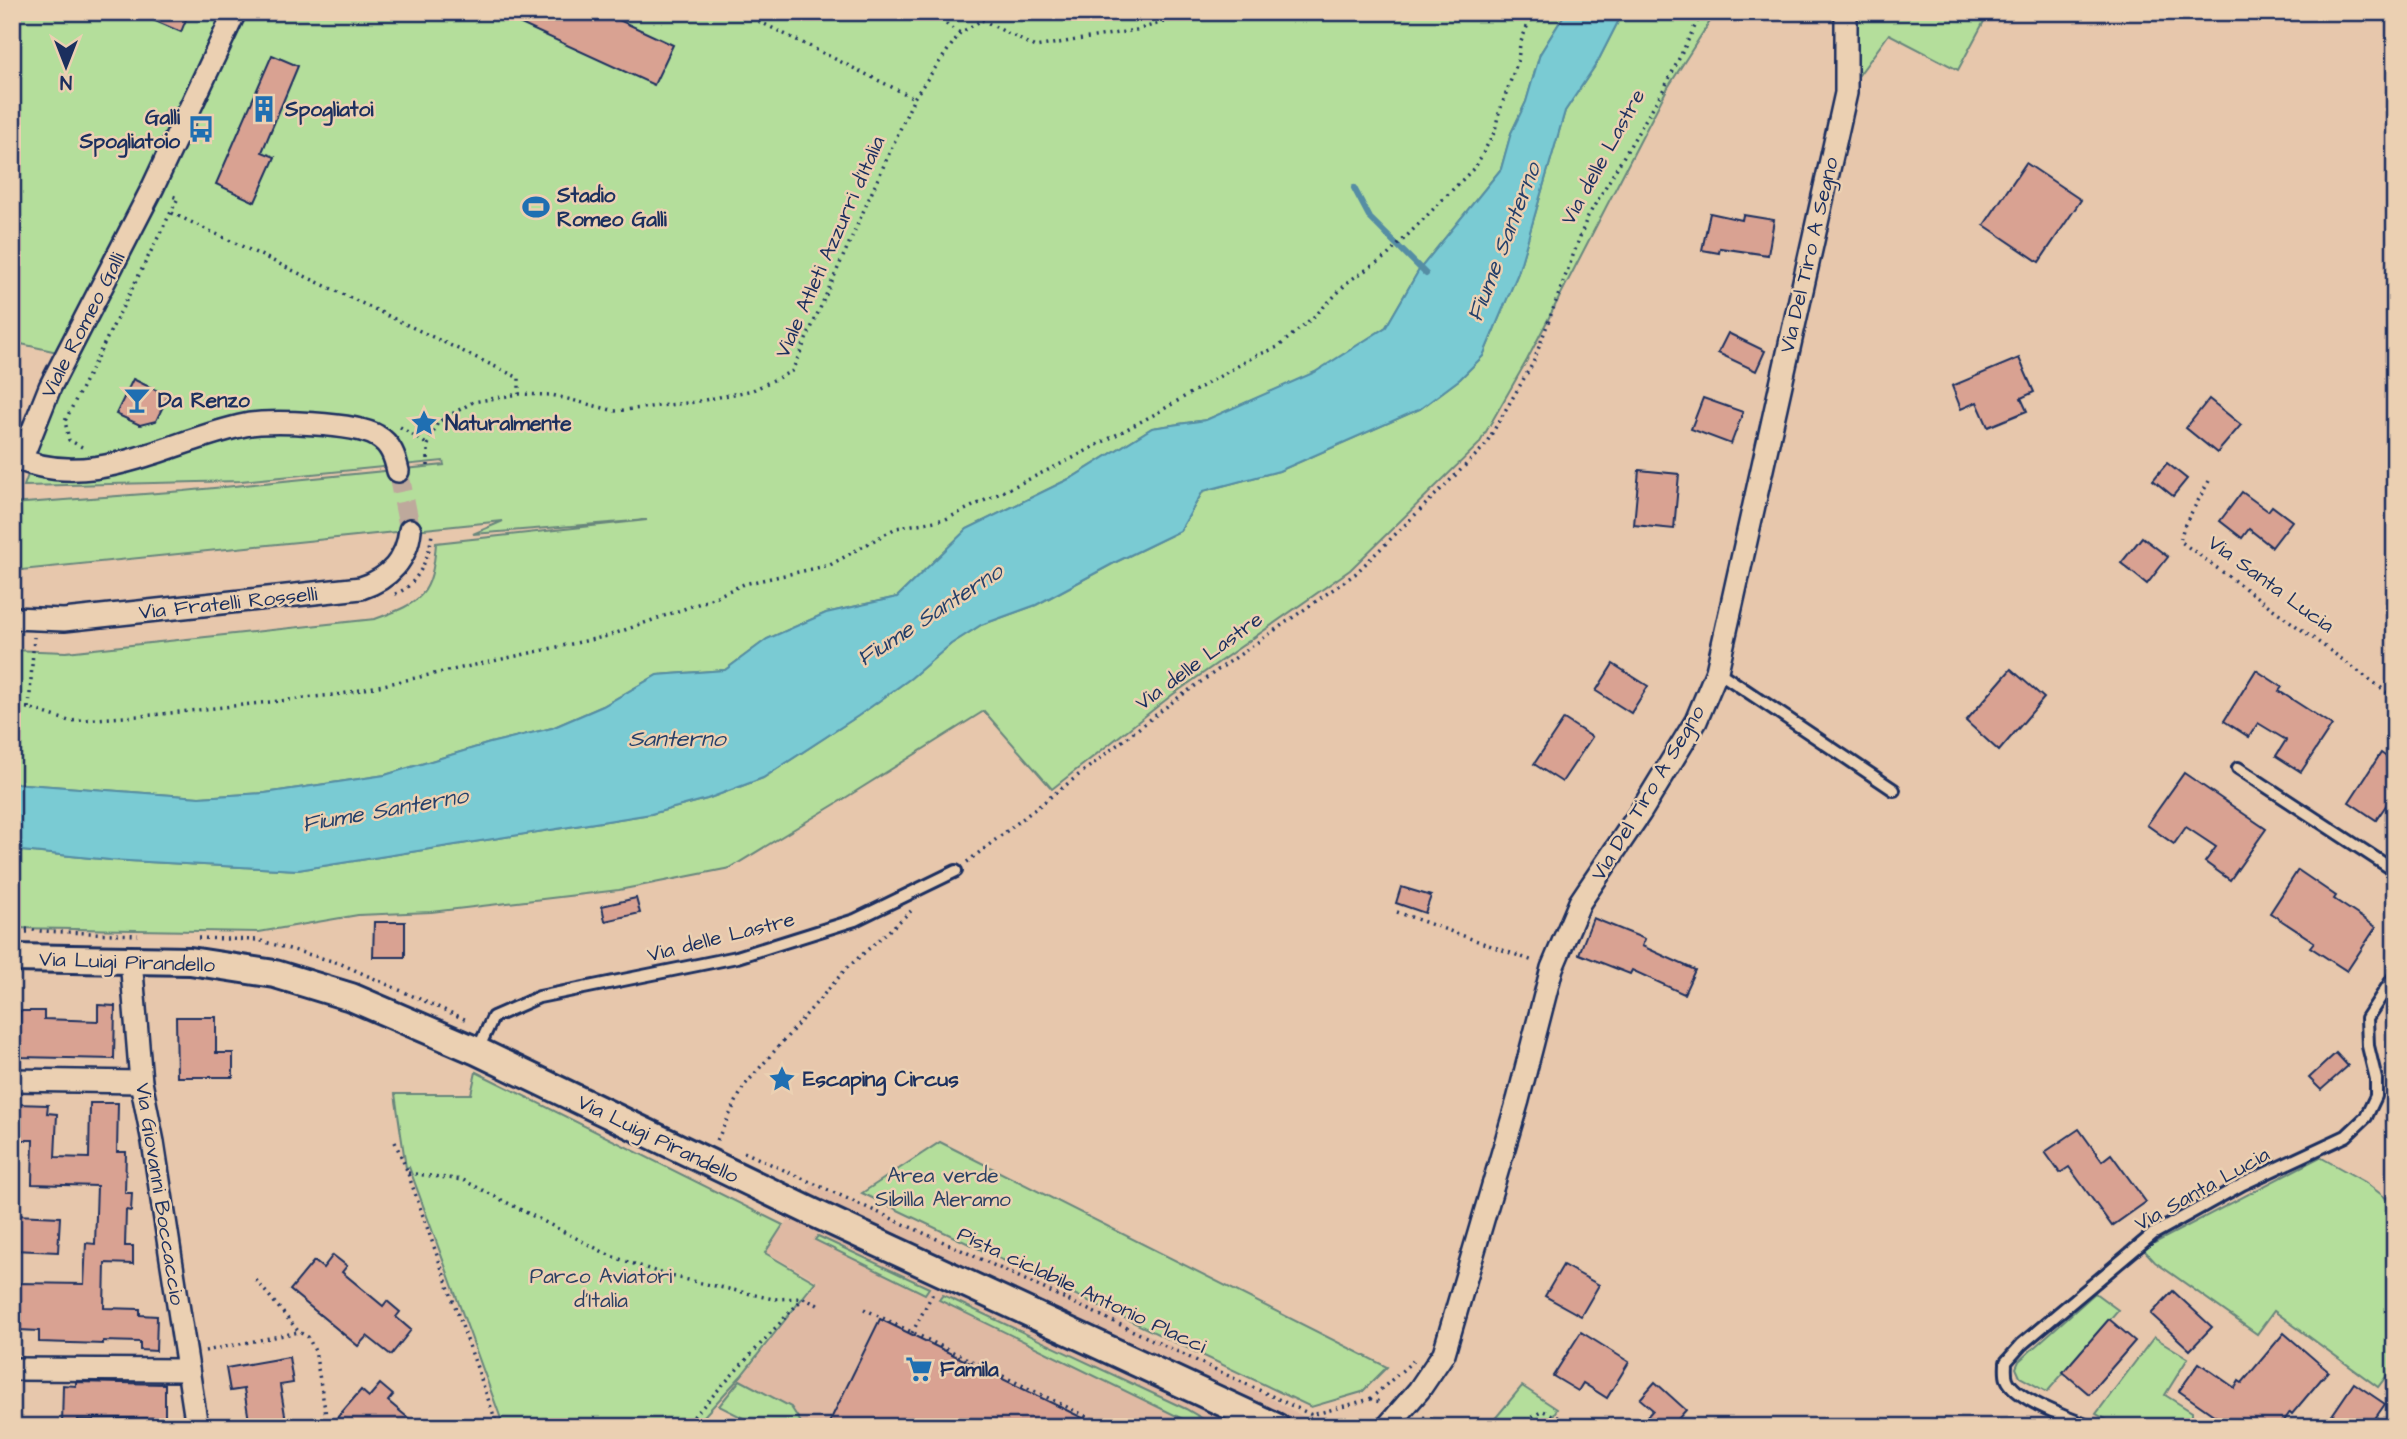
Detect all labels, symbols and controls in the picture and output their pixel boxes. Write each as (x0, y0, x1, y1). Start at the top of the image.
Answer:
north arrow (32, 32, 102, 102)
text: N (60, 68, 72, 95)
street label: Via delle Lastre (1554, 84, 1652, 230)
building icon: Spogliatoi (249, 94, 279, 124)
place label: Spogliatoi (284, 95, 374, 126)
place label: Galli Spogliatoio (79, 103, 181, 158)
bus stop icon: Galli Spogliatoio (186, 114, 216, 144)
street label: Viale Atleti Azzurri d'Italia (768, 131, 892, 363)
street label: Via Del Tiro A Segno (1772, 154, 1848, 356)
water label: Fiume Santerno (1459, 156, 1550, 326)
place label: Stadio Romeo Galli (556, 181, 668, 234)
sports icon: Stadio Romeo Galli (521, 192, 551, 222)
street label: Viale Romeo Galli (34, 247, 132, 403)
bar icon: Da Renzo (122, 385, 152, 415)
place label: Da Renzo (158, 386, 250, 415)
place icon: Naturalmente (409, 408, 439, 438)
place label: Naturalmente (445, 409, 572, 438)
street label: Via Santa Lucia (2202, 528, 2340, 640)
water label: Fiume Santerno (851, 555, 1011, 674)
street label: Via Fratelli Rosselli (137, 579, 319, 627)
street label: Via delle Lastre (1129, 605, 1269, 717)
street label: Via Del Tiro A Segno (1584, 700, 1714, 887)
water label: Santerno (629, 723, 727, 755)
water label: Fiume Santerno (300, 779, 472, 840)
street label: Via delle Lastre (644, 905, 798, 969)
street label: Via Luigi Pirandello (38, 944, 216, 982)
place icon: Escaping Circus (767, 1064, 797, 1094)
place label: Escaping Circus (803, 1065, 959, 1096)
street label: Via Giovanni Boccaccio (128, 1081, 192, 1307)
street label: Via Luigi Pirandello (572, 1087, 744, 1193)
street label: Via Santa Lucia (2129, 1140, 2275, 1238)
park label: Area verde Sibilla Aleramo (875, 1161, 1011, 1214)
street label: Pista ciclabile Antonio Placci (953, 1219, 1211, 1361)
park label: Parco Aviatori d'Italia (530, 1262, 672, 1315)
supermarket icon: Famila (904, 1354, 934, 1384)
place label: Famila (940, 1355, 999, 1384)

